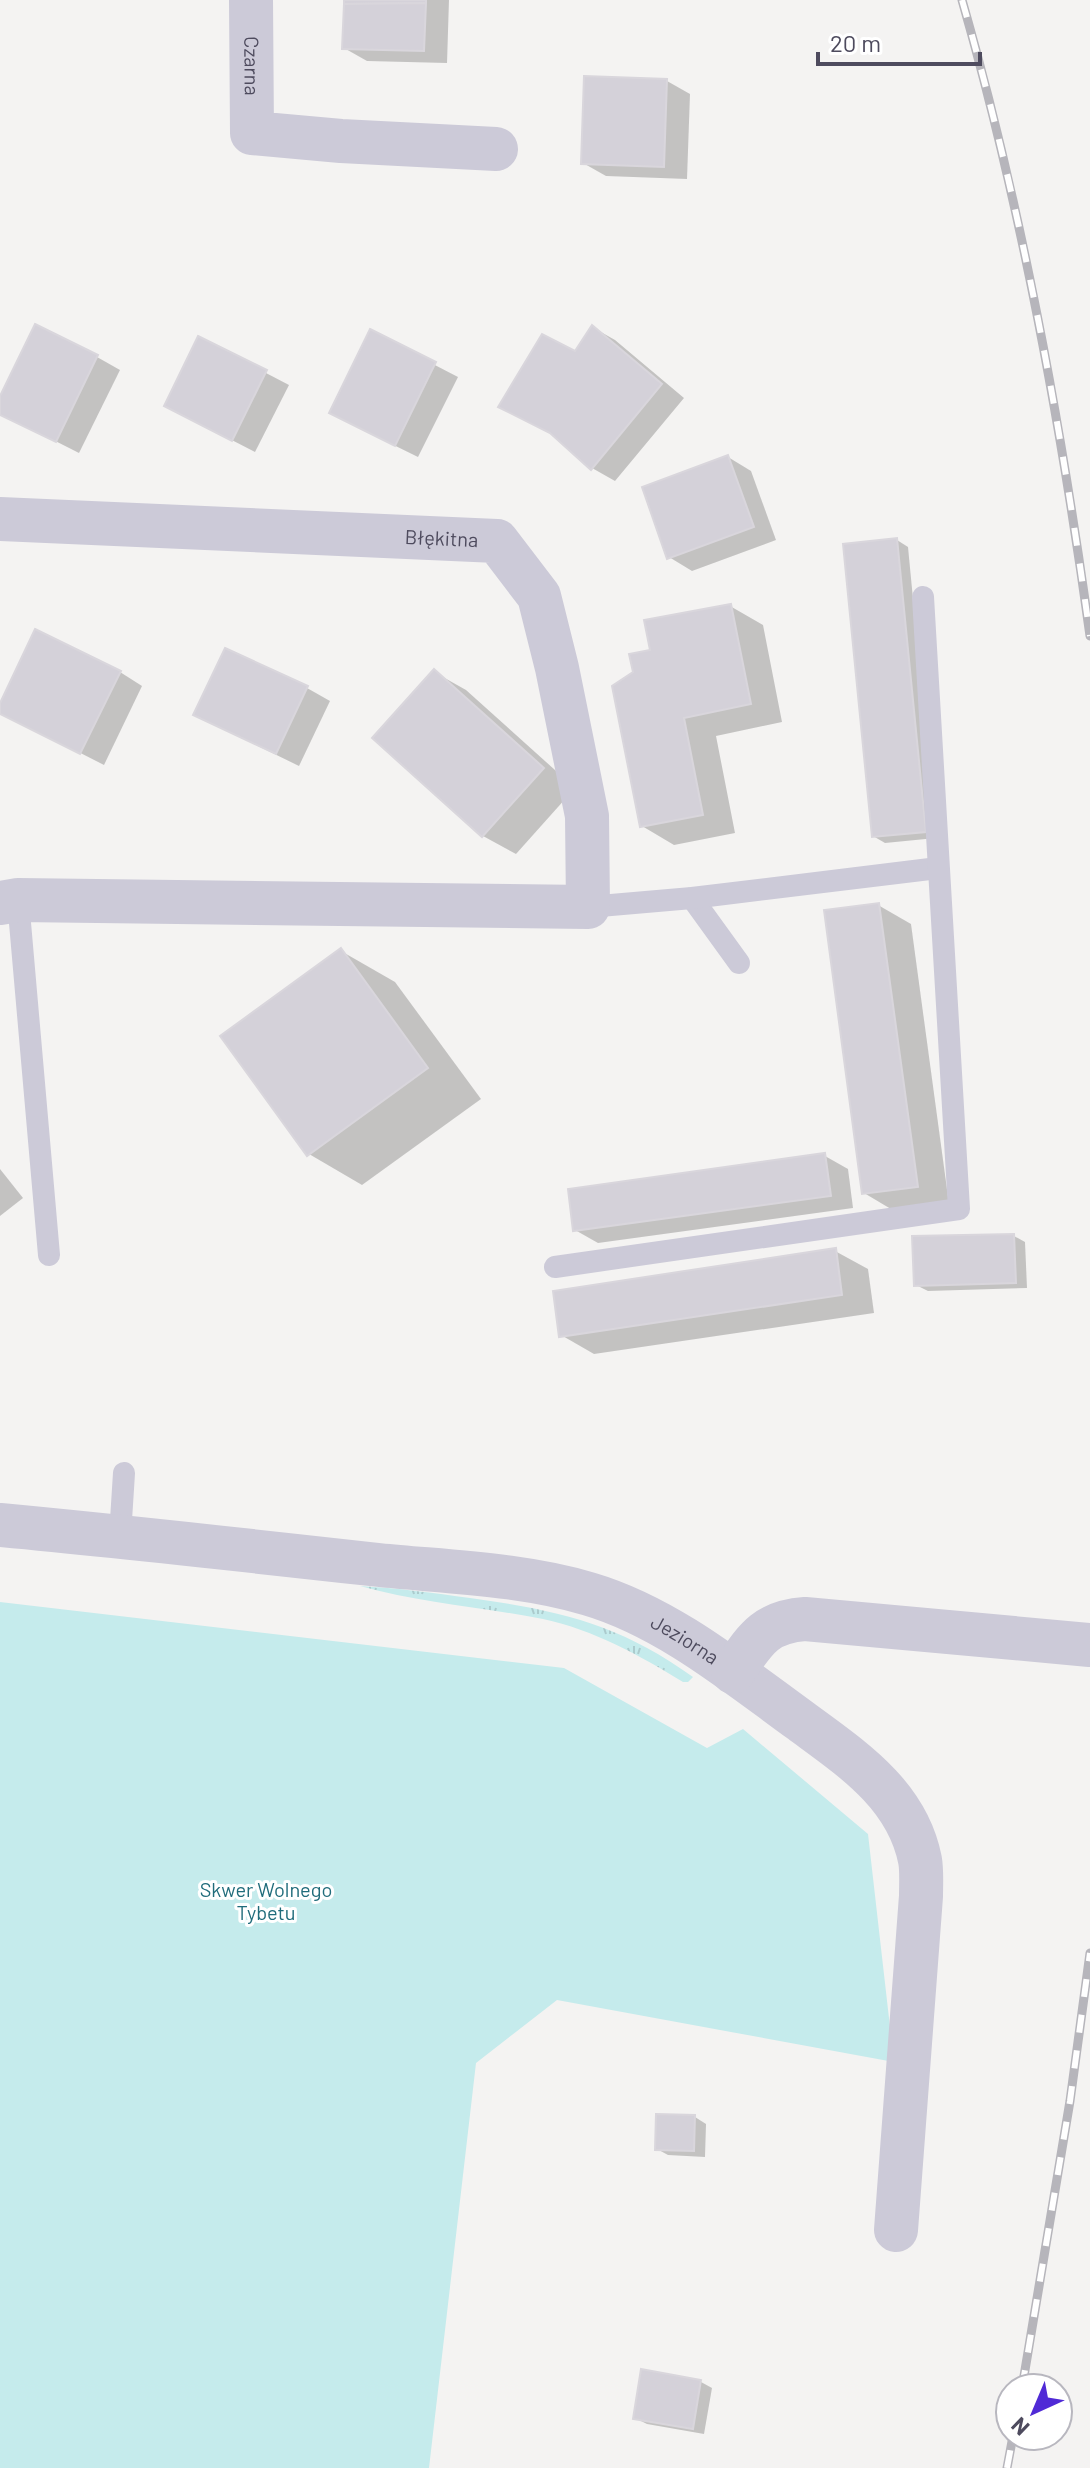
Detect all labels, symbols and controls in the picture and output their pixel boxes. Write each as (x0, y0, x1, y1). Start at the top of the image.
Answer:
scale bar (818, 16, 980, 66)
text: 20 m (830, 28, 881, 57)
street label: Czarna (240, 36, 265, 96)
street label: Błękitna (404, 524, 479, 551)
street label: Jeziorna (647, 1609, 724, 1669)
park label: Skwer Wolnego Tybetu (200, 1877, 332, 1924)
north arrow (994, 2372, 1074, 2452)
text: N (1005, 2413, 1034, 2442)

